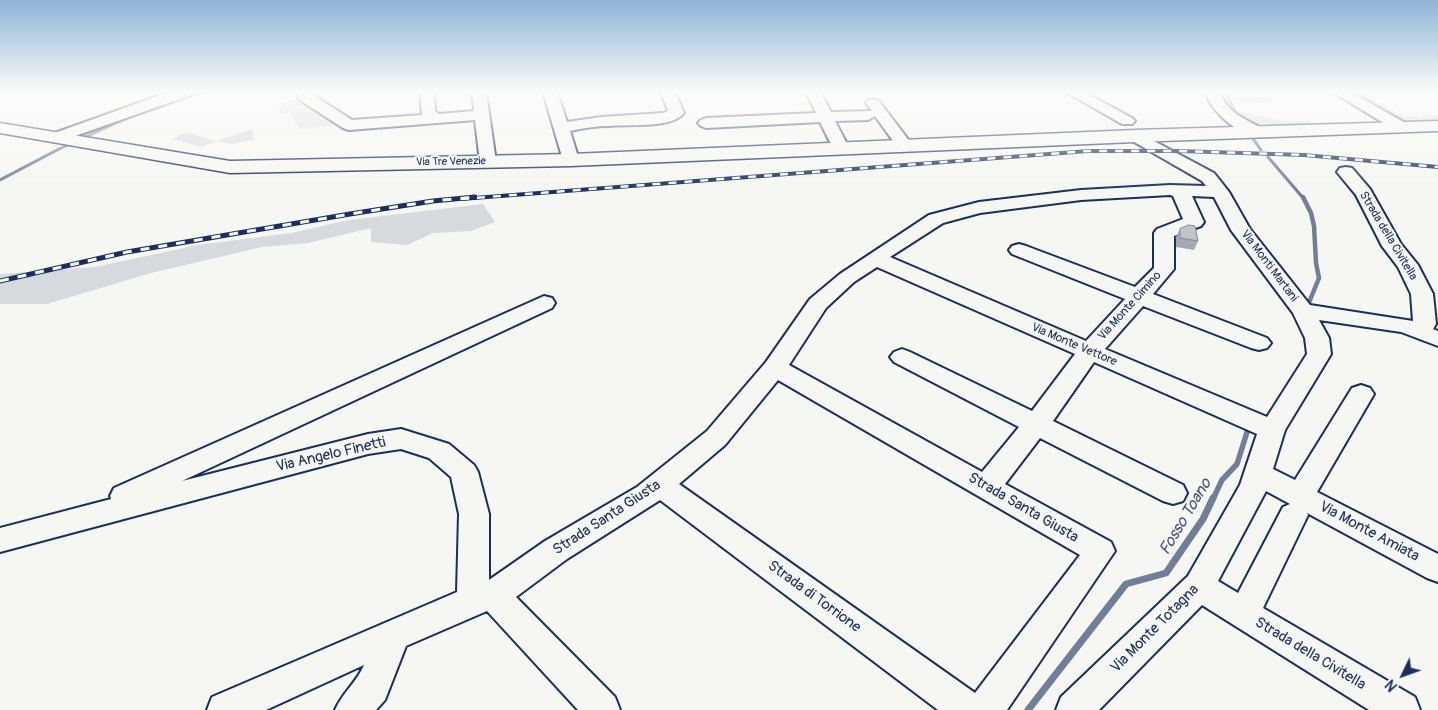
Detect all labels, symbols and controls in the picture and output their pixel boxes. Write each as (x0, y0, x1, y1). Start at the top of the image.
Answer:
street label: Via Tre Venezie (416, 155, 486, 169)
street label: Strada della Civitella (1356, 189, 1420, 283)
street label: Via Monti Martani (1237, 227, 1301, 305)
street label: Via Monte Cimino (1095, 269, 1165, 343)
street label: Via Monte Vettore (1029, 320, 1119, 370)
street label: Via Angelo Finetti (274, 434, 388, 476)
street label: Strada Santa Giusta (965, 469, 1081, 547)
water label: Fosso Toano (1156, 475, 1216, 559)
street label: Strada Santa Giusta (550, 477, 664, 559)
street label: Via Monte Amiata (1316, 498, 1422, 566)
street label: Strada di Torrione (764, 557, 864, 637)
street label: Via Monte Totagna (1107, 581, 1203, 677)
street label: Strada della Civitella (1251, 614, 1369, 694)
north arrow (1378, 650, 1428, 700)
text: N (1382, 676, 1401, 695)

